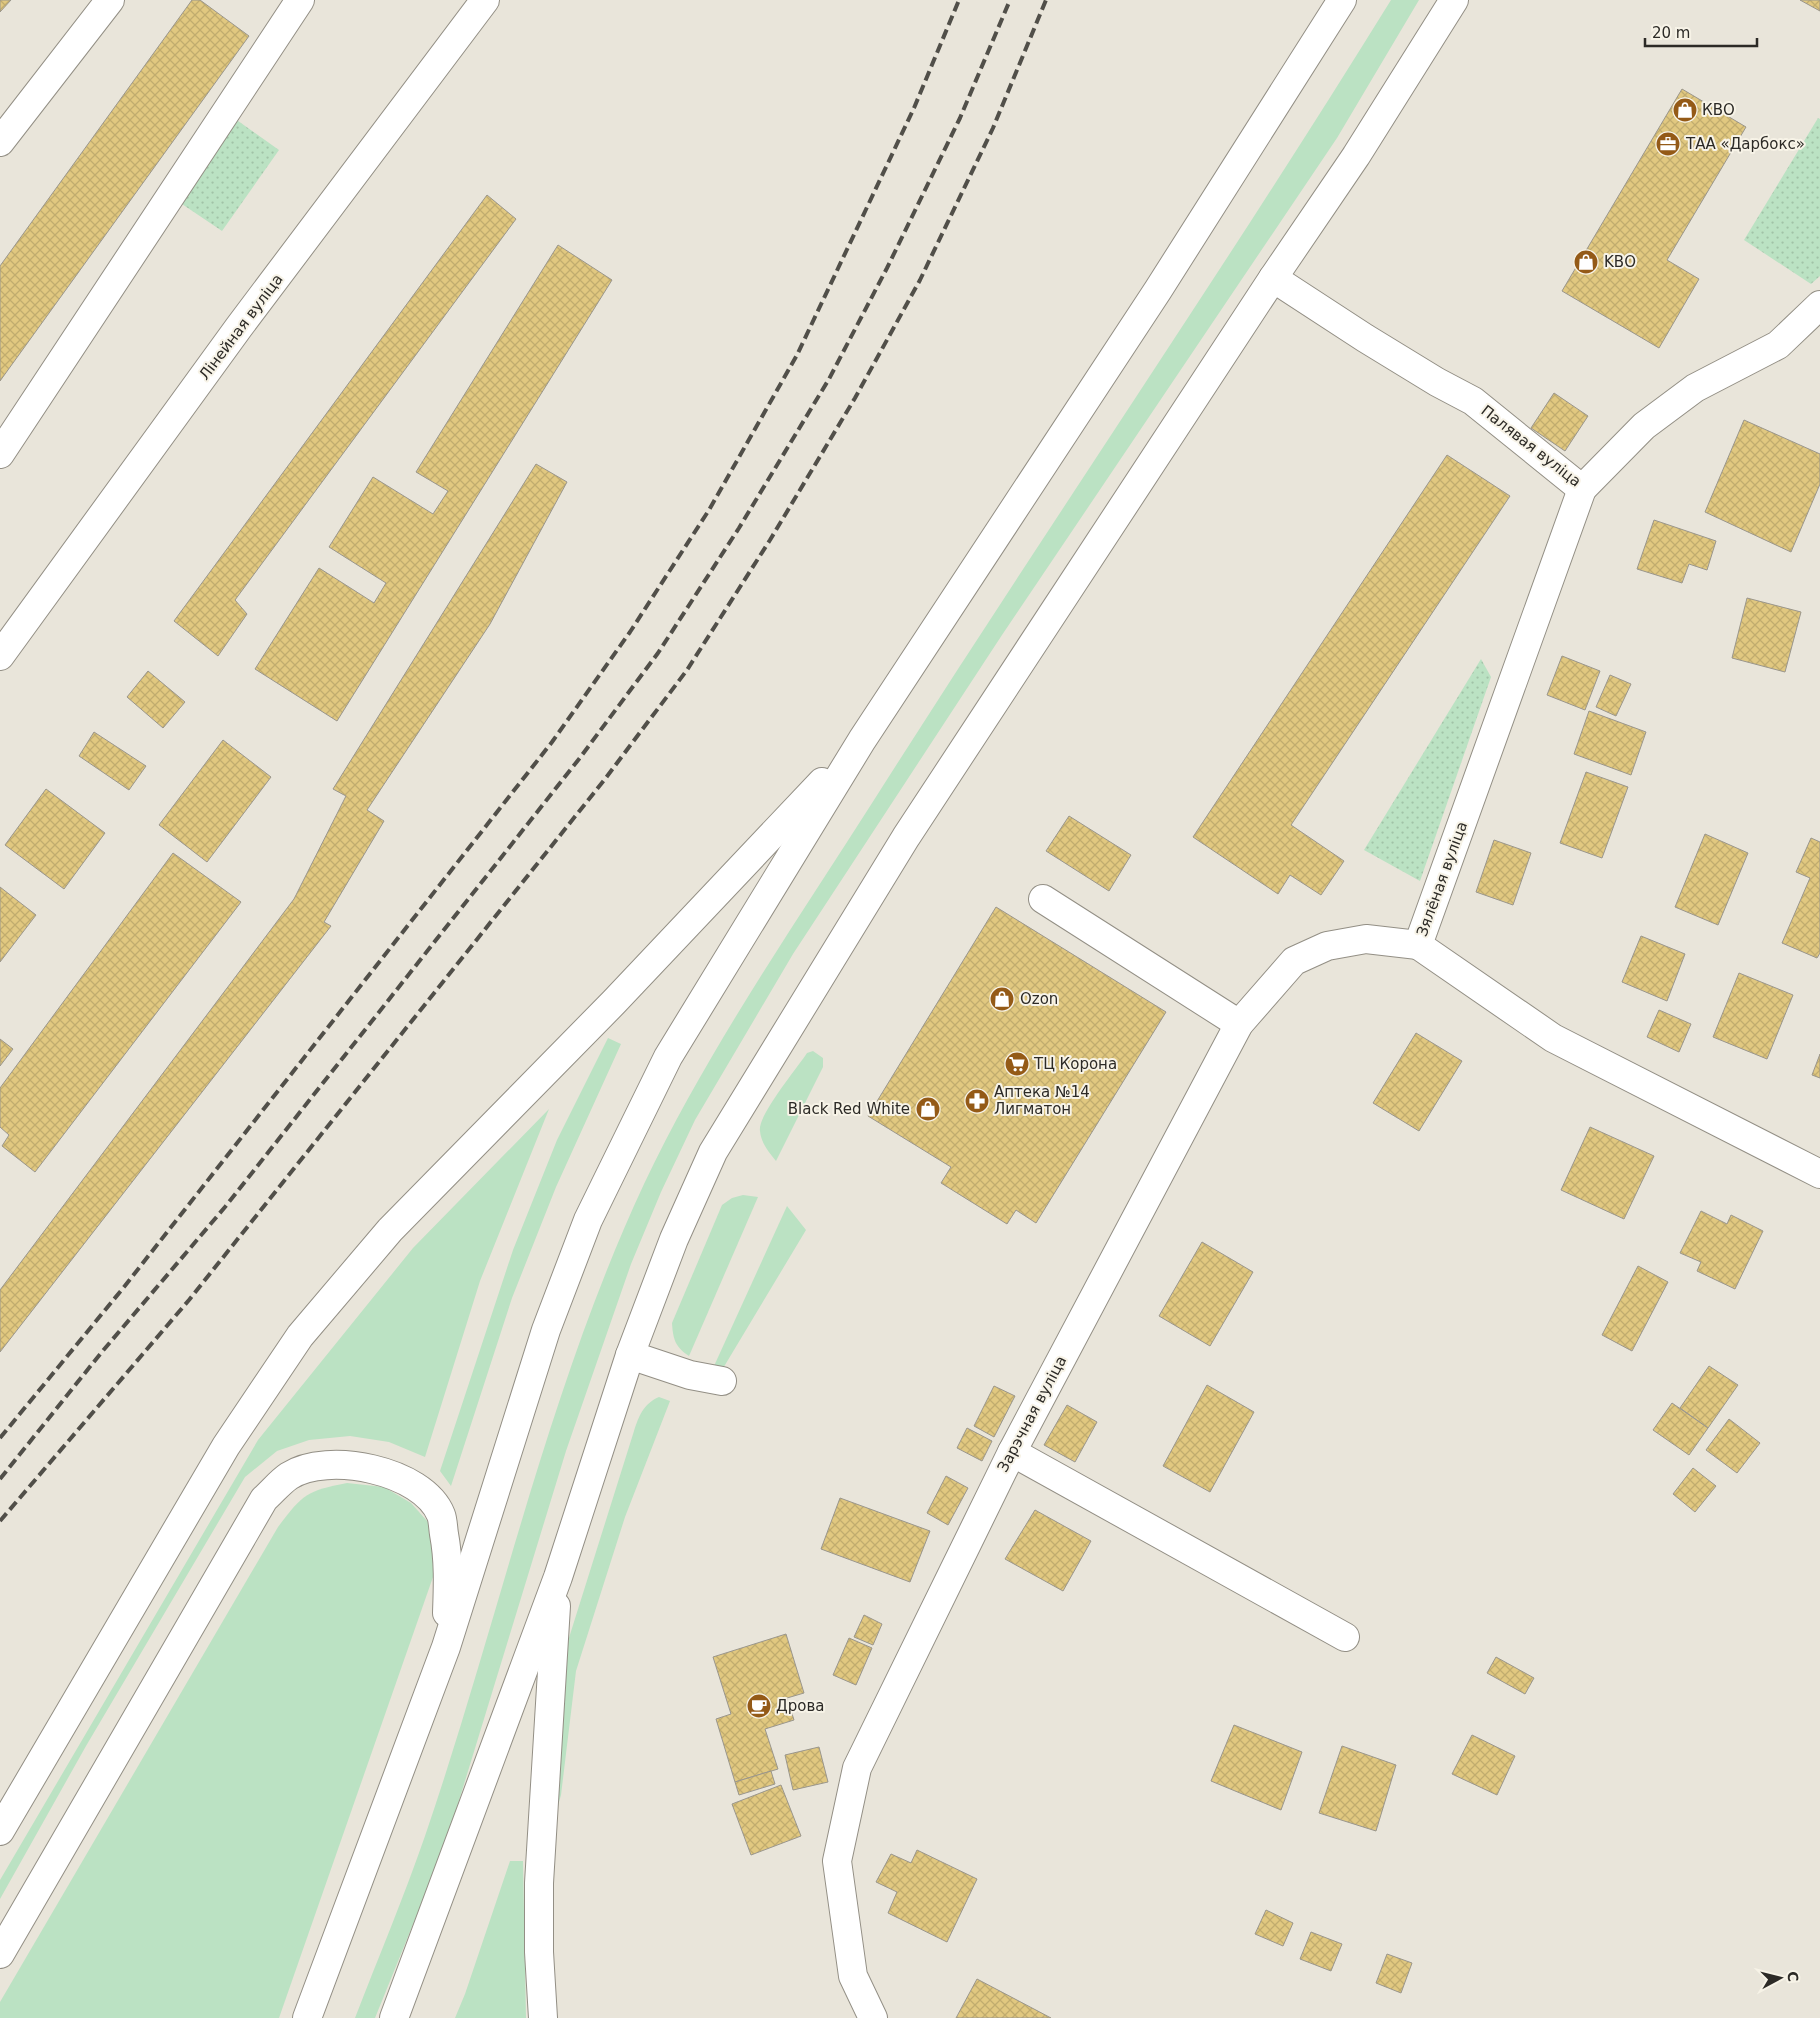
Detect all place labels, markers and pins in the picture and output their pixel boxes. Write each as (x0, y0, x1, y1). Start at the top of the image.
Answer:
shop icon: КВО (1672, 97, 1698, 123)
place label: КВО (1702, 101, 1735, 119)
office icon: ТАА «Дарбокс» (1655, 131, 1681, 157)
place label: ТАА «Дарбокс» (1685, 135, 1805, 153)
shop icon: KBО (1573, 249, 1599, 275)
place label: KBО (1604, 253, 1636, 271)
shop icon: Ozon (989, 986, 1015, 1012)
place label: Ozon (1020, 990, 1058, 1008)
supermarket icon: ТЦ Корона (1004, 1051, 1030, 1077)
place label: ТЦ Корона (1033, 1055, 1117, 1073)
place label: Аптека №14 Лигматон (994, 1083, 1090, 1118)
pharmacy icon: Аптека №14 Лигматон (964, 1088, 990, 1114)
shop icon: Black Red White (915, 1096, 941, 1122)
place label: Black Red White (788, 1100, 910, 1118)
cafe icon: Дрова (746, 1693, 772, 1719)
place label: Дрова (776, 1697, 824, 1715)

